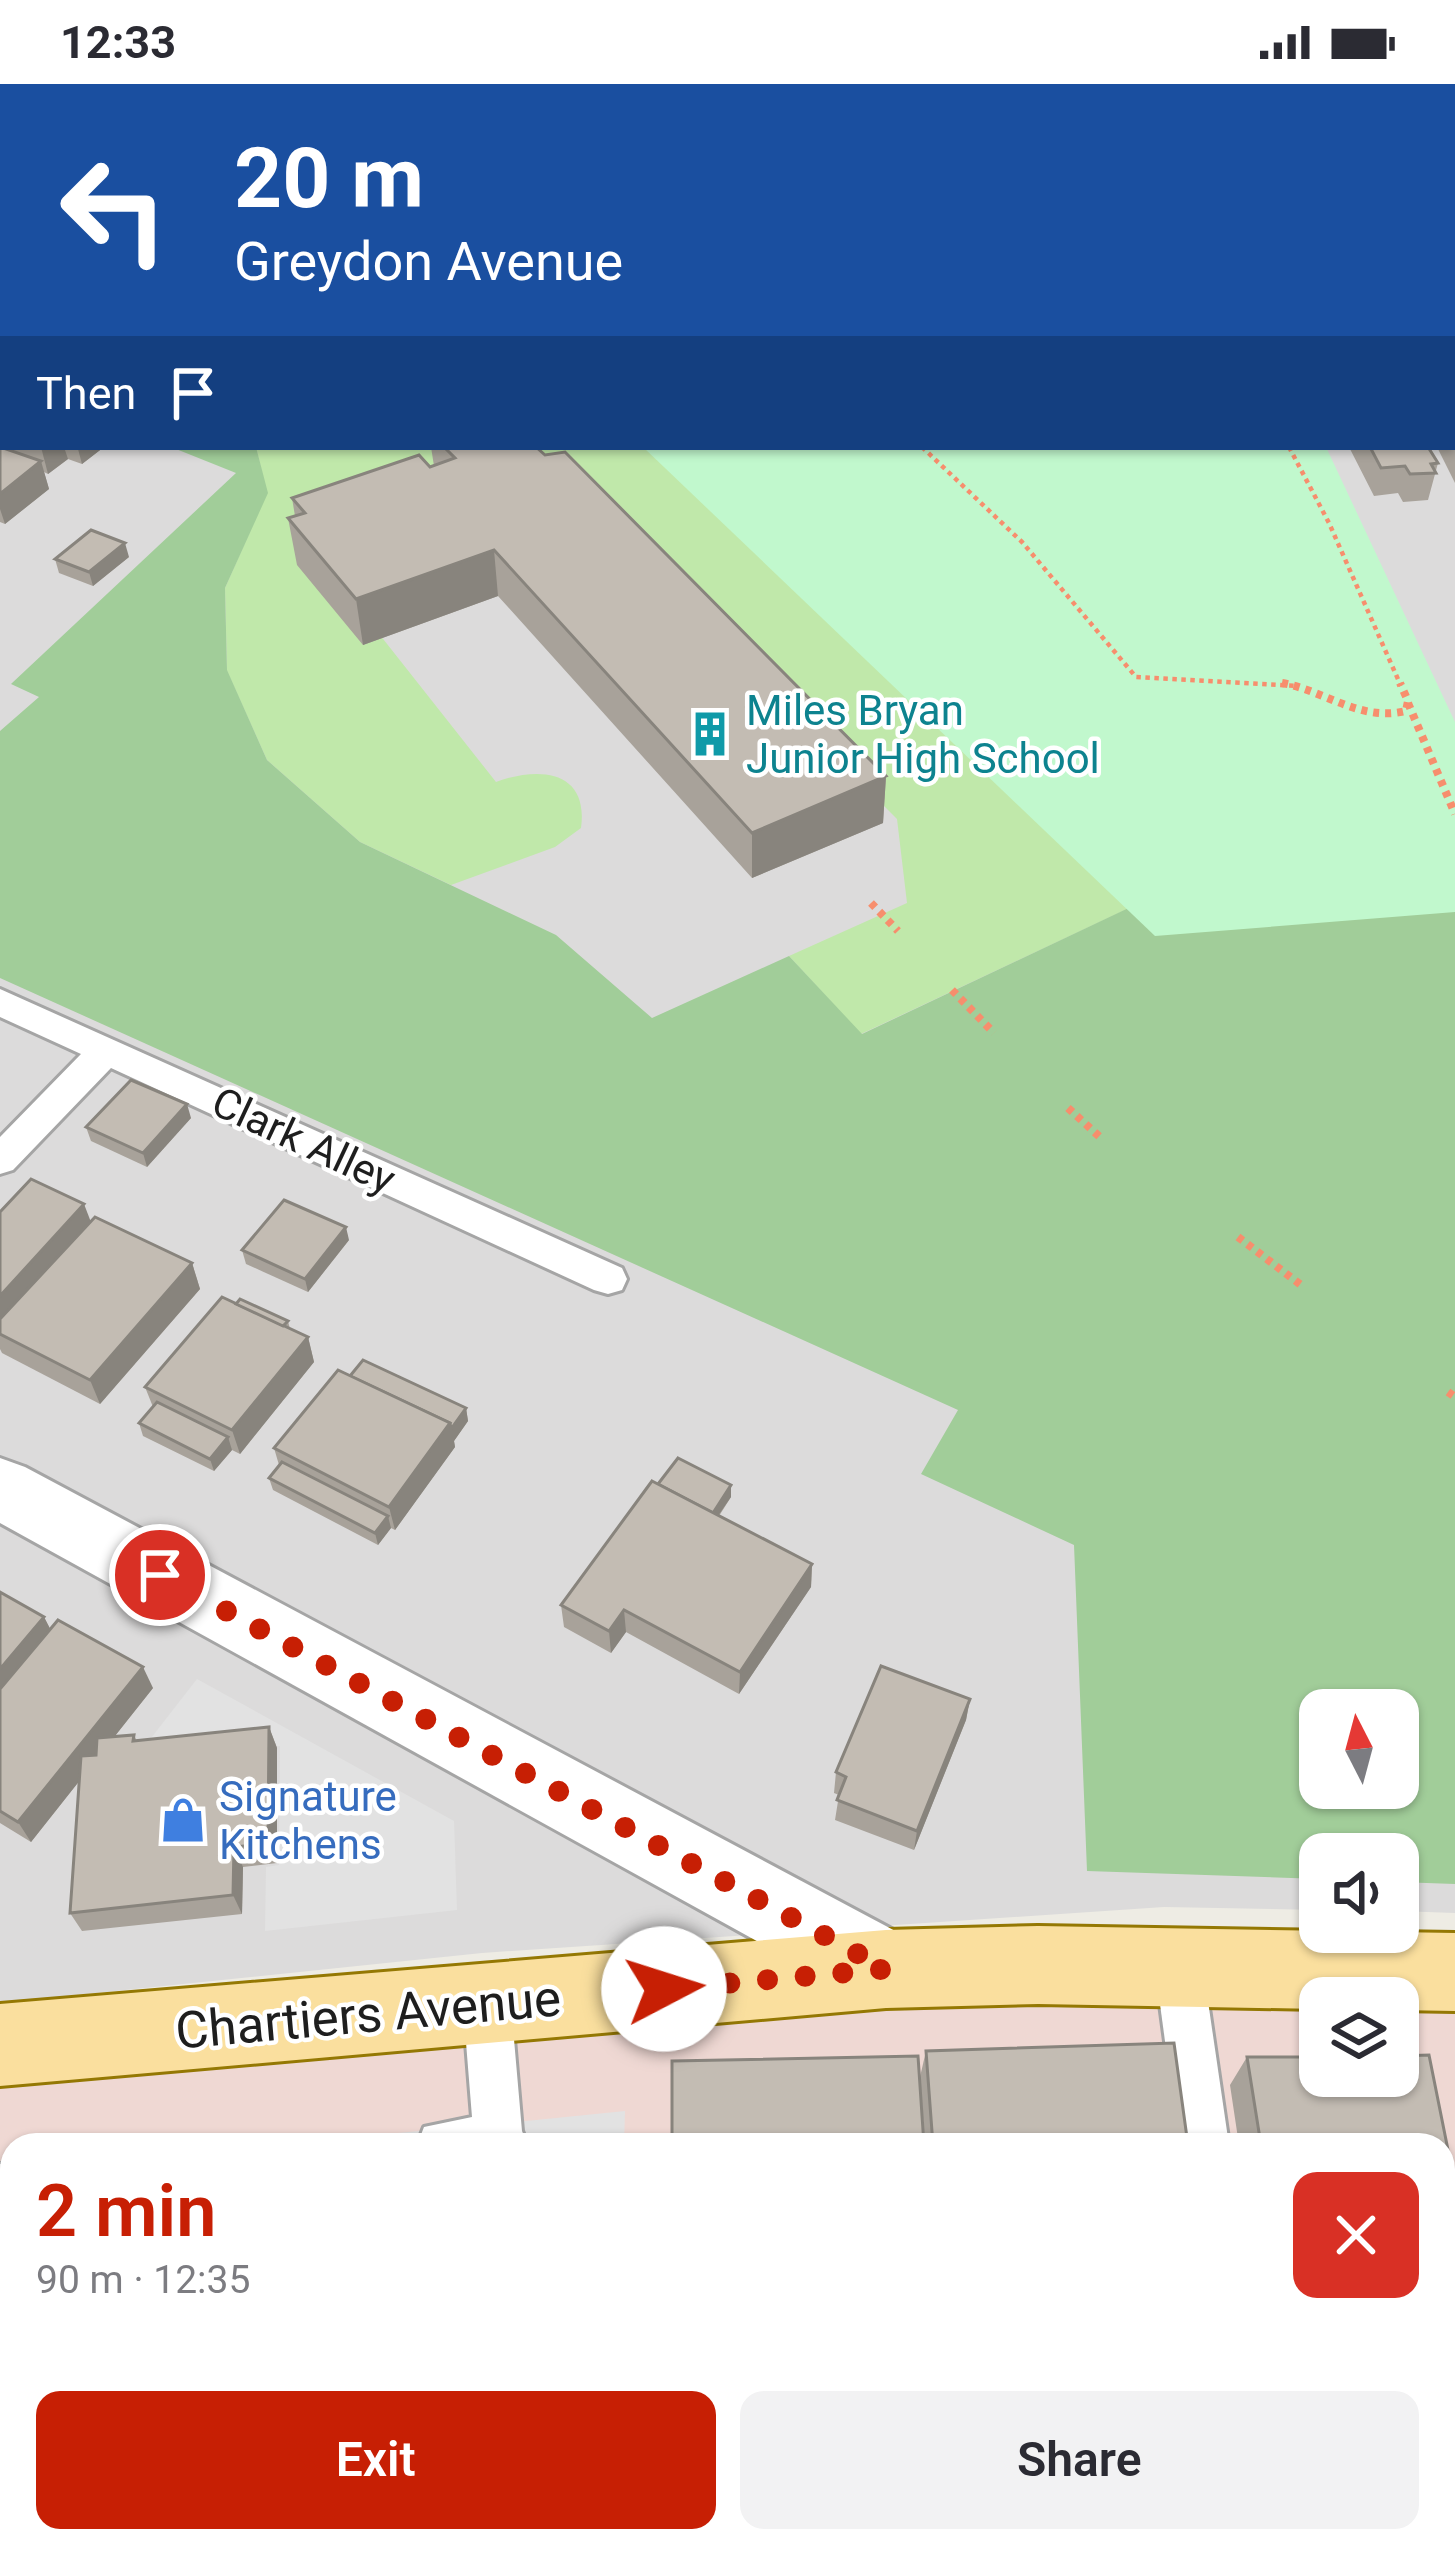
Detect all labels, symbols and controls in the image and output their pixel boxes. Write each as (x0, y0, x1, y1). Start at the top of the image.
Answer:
text: 12:33 (60, 16, 176, 69)
text: 20 m (234, 129, 424, 228)
icon: left (36, 132, 192, 288)
text: Greydon Avenue (234, 230, 623, 293)
icon: arrive (160, 360, 226, 426)
text: Then (36, 367, 136, 420)
place label: Miles Bryan Junior High School (746, 686, 1100, 783)
building icon: Miles Bryan Junior High School (685, 709, 735, 759)
street label: Clark Alley (205, 1077, 403, 1204)
pin (109, 1524, 211, 1626)
icon: arrive (127, 1542, 193, 1608)
north arrow (1299, 1689, 1419, 1809)
map controls (1299, 1689, 1419, 2097)
place label: Signature Kitchens (219, 1772, 397, 1869)
shop icon: Signature Kitchens (158, 1795, 208, 1845)
button: sound (1299, 1833, 1419, 1953)
position arrow (601, 1926, 727, 2052)
street label: Chartiers Avenue (173, 1968, 563, 2061)
button: layers (1299, 1977, 1419, 2097)
text: 2 min (36, 2169, 217, 2254)
button: close (1293, 2172, 1419, 2298)
text: 90 m · 12:35 (36, 2257, 250, 2303)
button: Exit (36, 2391, 716, 2529)
button: Share (740, 2391, 1419, 2529)

